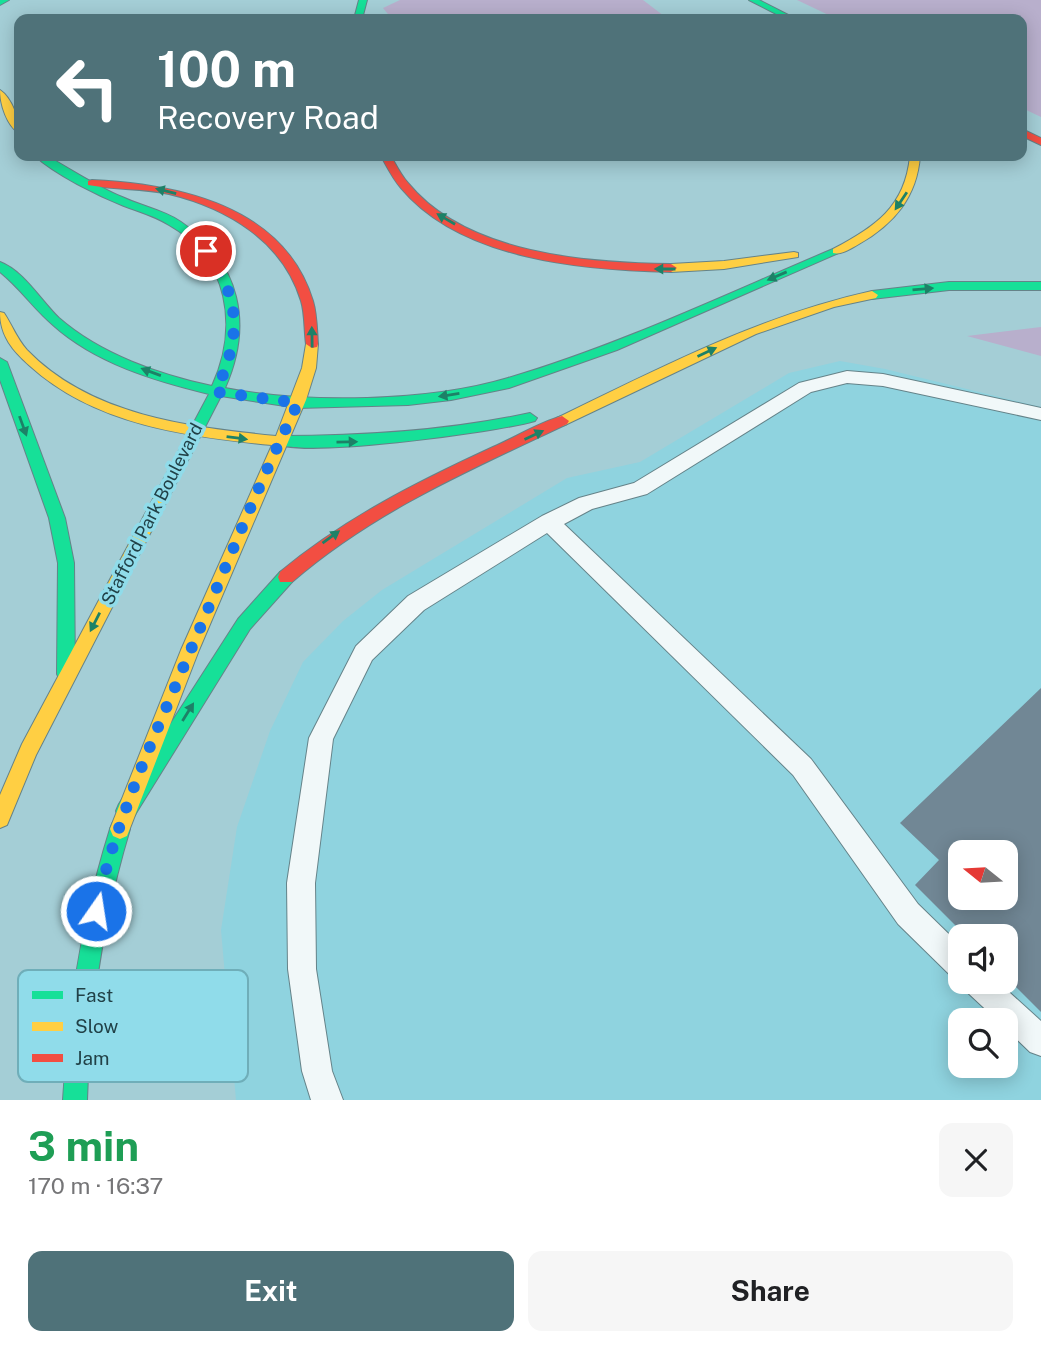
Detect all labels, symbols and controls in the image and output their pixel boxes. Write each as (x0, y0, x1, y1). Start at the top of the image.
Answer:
text: 100 m (157, 40, 296, 98)
icon: left (42, 42, 133, 133)
text: Recovery Road (157, 99, 379, 136)
one-way arrow (155, 185, 177, 196)
one-way arrow (894, 192, 908, 210)
one-way arrow (436, 213, 456, 225)
pin (176, 221, 236, 281)
icon: arrive (187, 232, 225, 270)
one-way arrow (654, 263, 676, 275)
one-way arrow (767, 270, 787, 282)
one-way arrow (913, 283, 935, 294)
one-way arrow (306, 325, 318, 347)
one-way arrow (697, 346, 717, 358)
one-way arrow (140, 366, 161, 377)
one-way arrow (438, 390, 460, 401)
one-way arrow (18, 416, 29, 437)
street label: Stafford Park Boulevard (97, 419, 207, 608)
one-way arrow (524, 429, 544, 441)
one-way arrow (226, 432, 248, 443)
one-way arrow (336, 436, 358, 448)
one-way arrow (322, 531, 340, 545)
one-way arrow (90, 612, 101, 632)
one-way arrow (182, 702, 195, 722)
north arrow (948, 840, 1018, 910)
map controls (948, 840, 1018, 1078)
position arrow (59, 874, 133, 948)
button: sound (948, 924, 1018, 994)
legend (18, 970, 248, 1082)
text: Fast (75, 984, 113, 1006)
button: search (948, 1008, 1018, 1078)
text: Slow (75, 1015, 119, 1037)
text: Jam (75, 1047, 109, 1069)
text: 3 min (28, 1121, 139, 1170)
button: close (939, 1123, 1013, 1197)
text: 170 m · 16:37 (28, 1172, 163, 1199)
button: Exit (28, 1251, 514, 1331)
button: Share (528, 1251, 1013, 1331)

